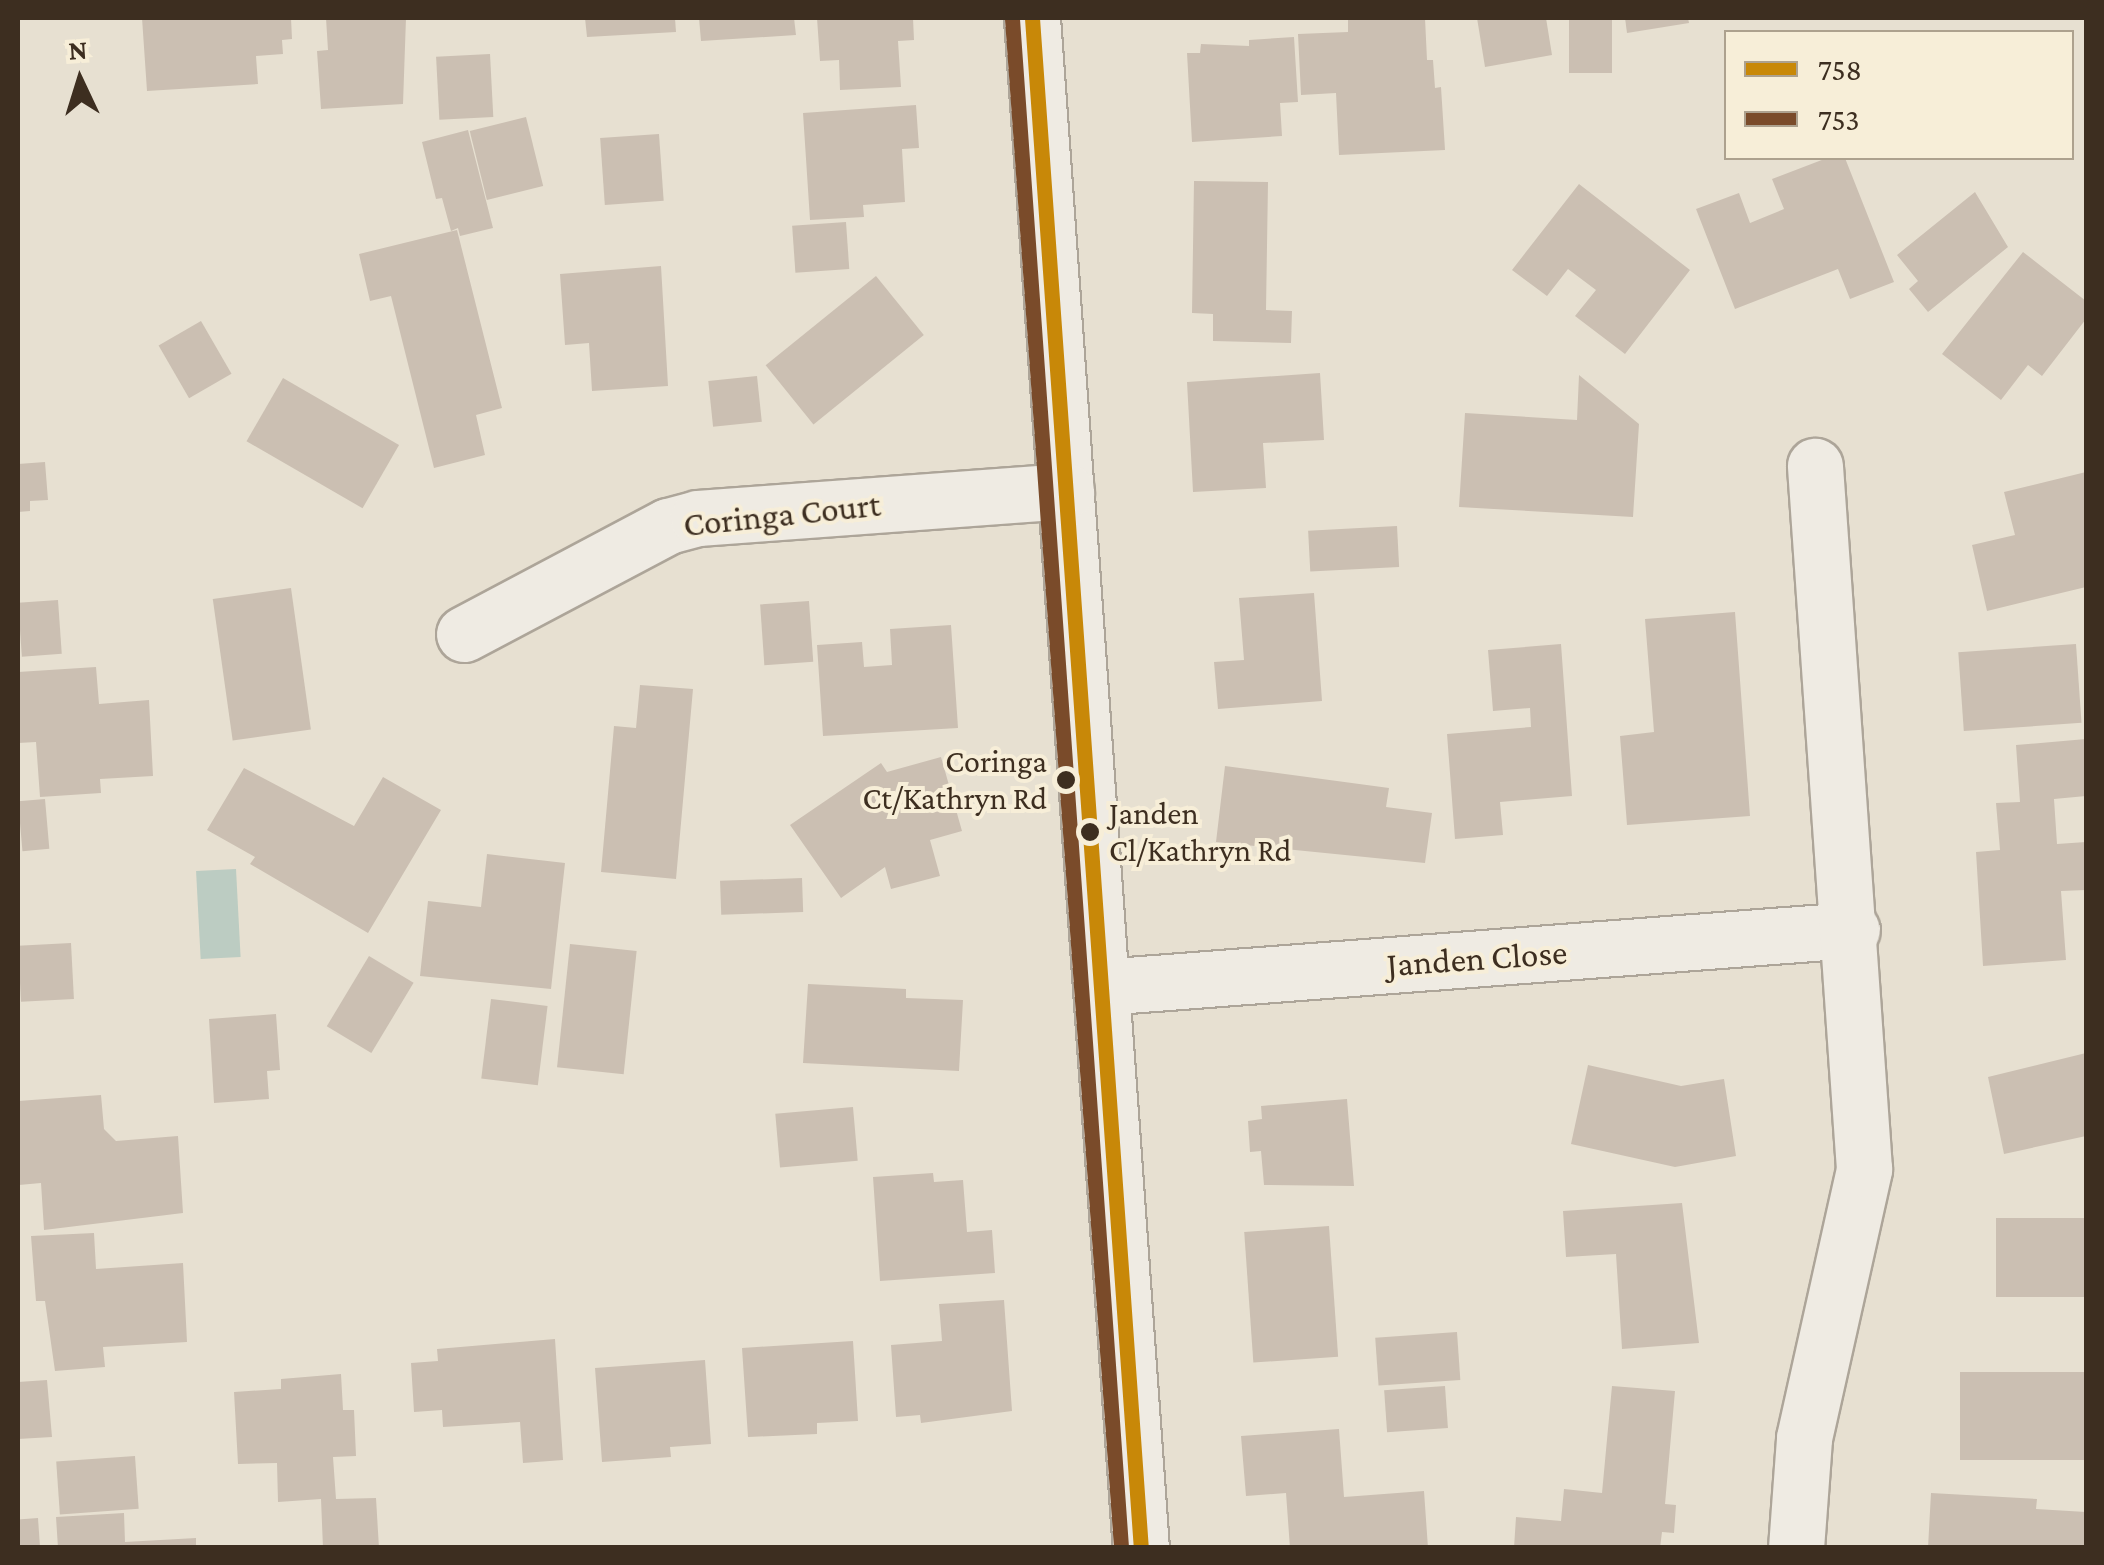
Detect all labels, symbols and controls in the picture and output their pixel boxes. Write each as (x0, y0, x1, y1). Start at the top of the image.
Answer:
north arrow (30, 30, 130, 130)
legend (1724, 30, 2074, 160)
text: N (67, 33, 88, 66)
text: 758 (1818, 53, 1862, 86)
text: 753 (1818, 103, 1859, 136)
street label: Coringa Court (681, 484, 883, 546)
place label: Coringa Ct/Kathryn Rd (863, 743, 1047, 818)
marker: Coringa Ct/Kathryn Rd (1056, 770, 1076, 790)
place label: Janden Cl/Kathryn Rd (1109, 795, 1291, 870)
marker: Janden Cl/Kathryn Rd (1080, 822, 1100, 842)
street label: Janden Close (1385, 932, 1569, 986)

